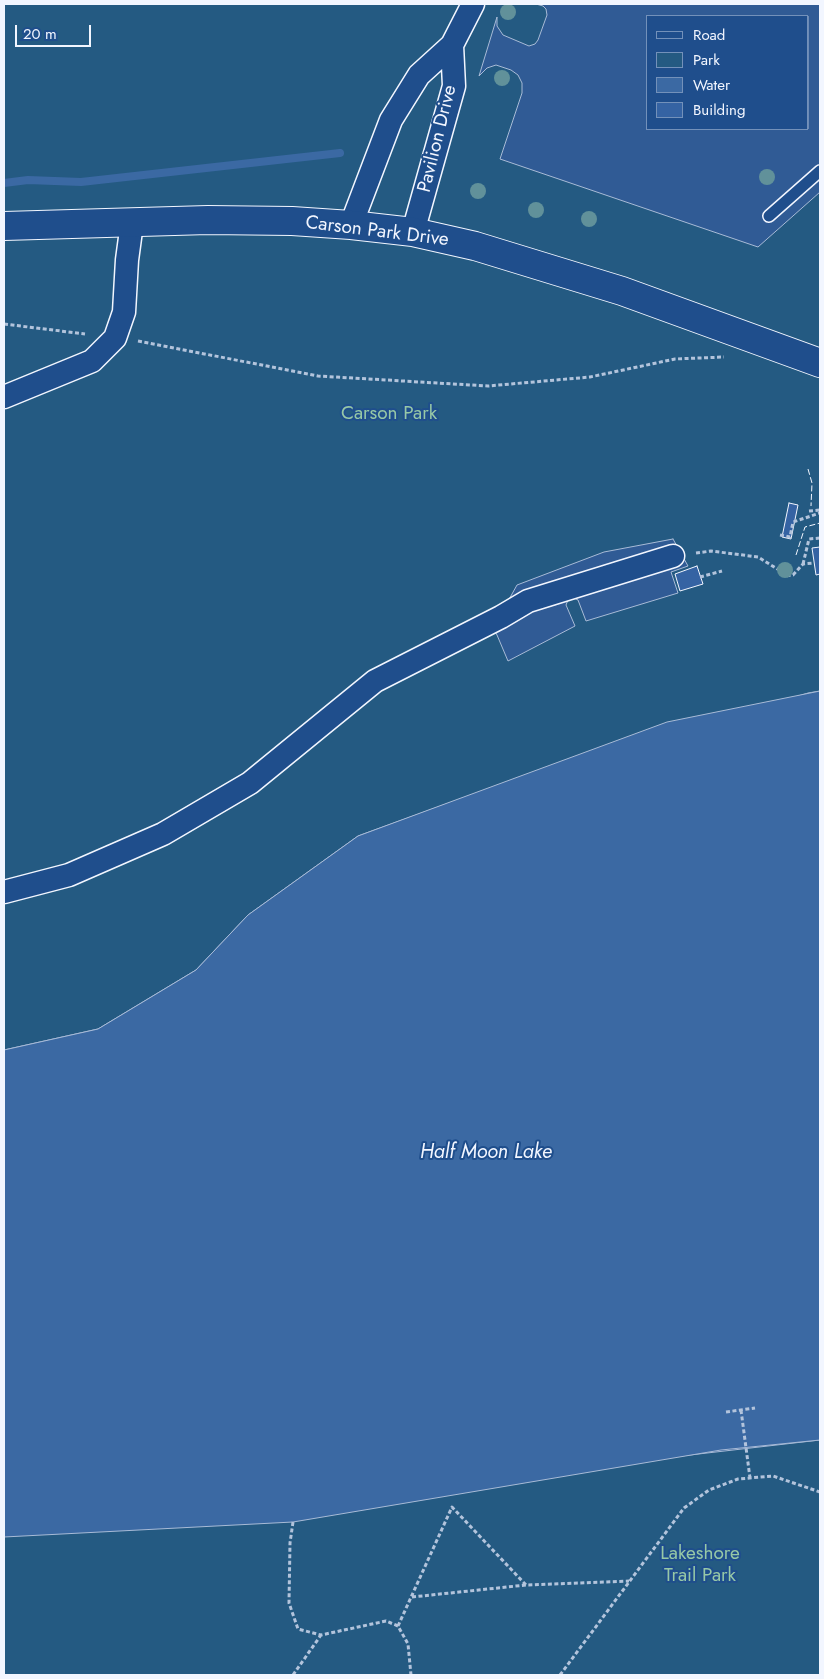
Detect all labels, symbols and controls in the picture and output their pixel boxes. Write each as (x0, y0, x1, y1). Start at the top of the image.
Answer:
scale bar (18, 15, 94, 47)
legend (646, 15, 809, 130)
text: 20 m (23, 23, 57, 45)
text: Road (693, 24, 725, 46)
text: Park (693, 49, 720, 71)
text: Water (693, 74, 730, 96)
street label: Pavilion Drive (414, 83, 462, 195)
text: Building (693, 99, 745, 121)
street label: Carson Park Drive (304, 212, 450, 252)
park label: Carson Park (341, 403, 437, 425)
water label: Half Moon Lake (420, 1141, 552, 1165)
park label: Lakeshore Trail Park (660, 1543, 740, 1587)

